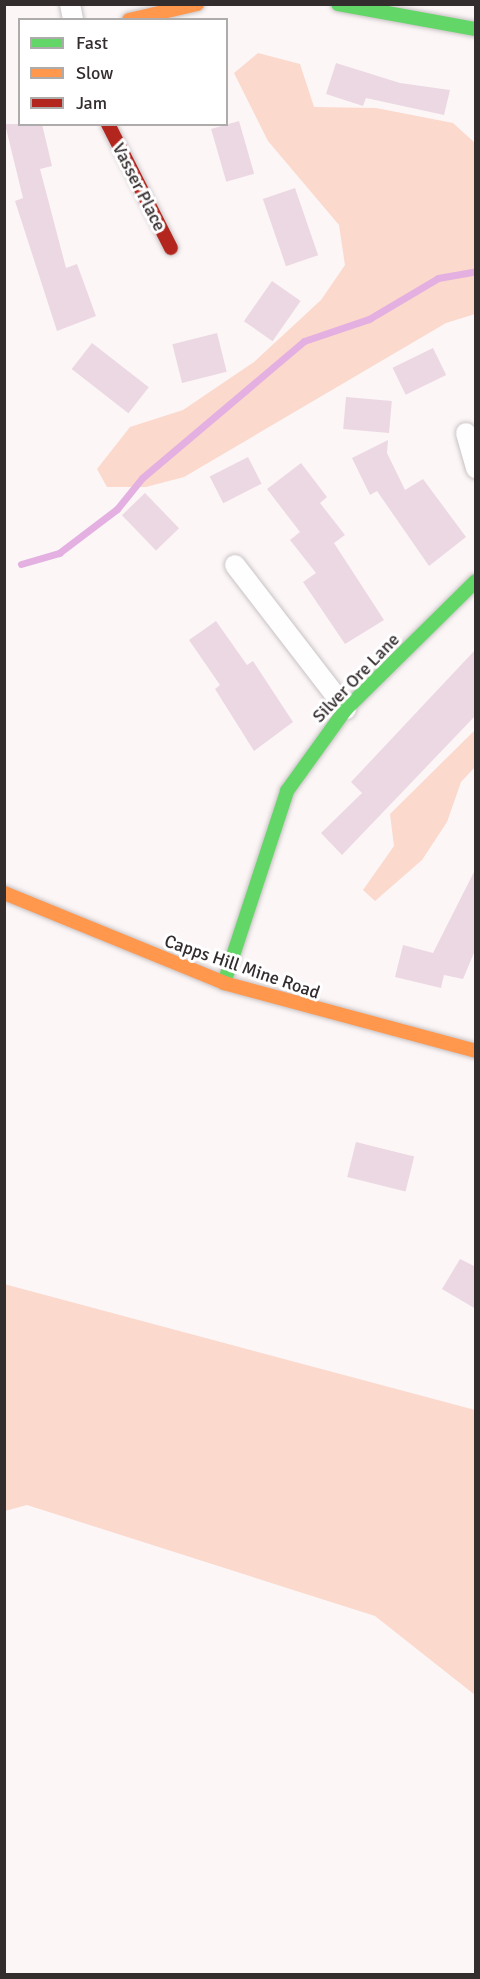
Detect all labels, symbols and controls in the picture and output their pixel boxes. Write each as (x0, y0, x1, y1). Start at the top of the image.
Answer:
legend (18, 18, 228, 126)
text: Fast (76, 32, 108, 54)
text: Slow (76, 62, 113, 84)
text: Jam (76, 92, 107, 114)
street label: Vasser Place (108, 139, 170, 235)
street label: Silver Ore Lane (308, 629, 404, 727)
street label: Capps Hill Mine Road (161, 930, 323, 1004)

